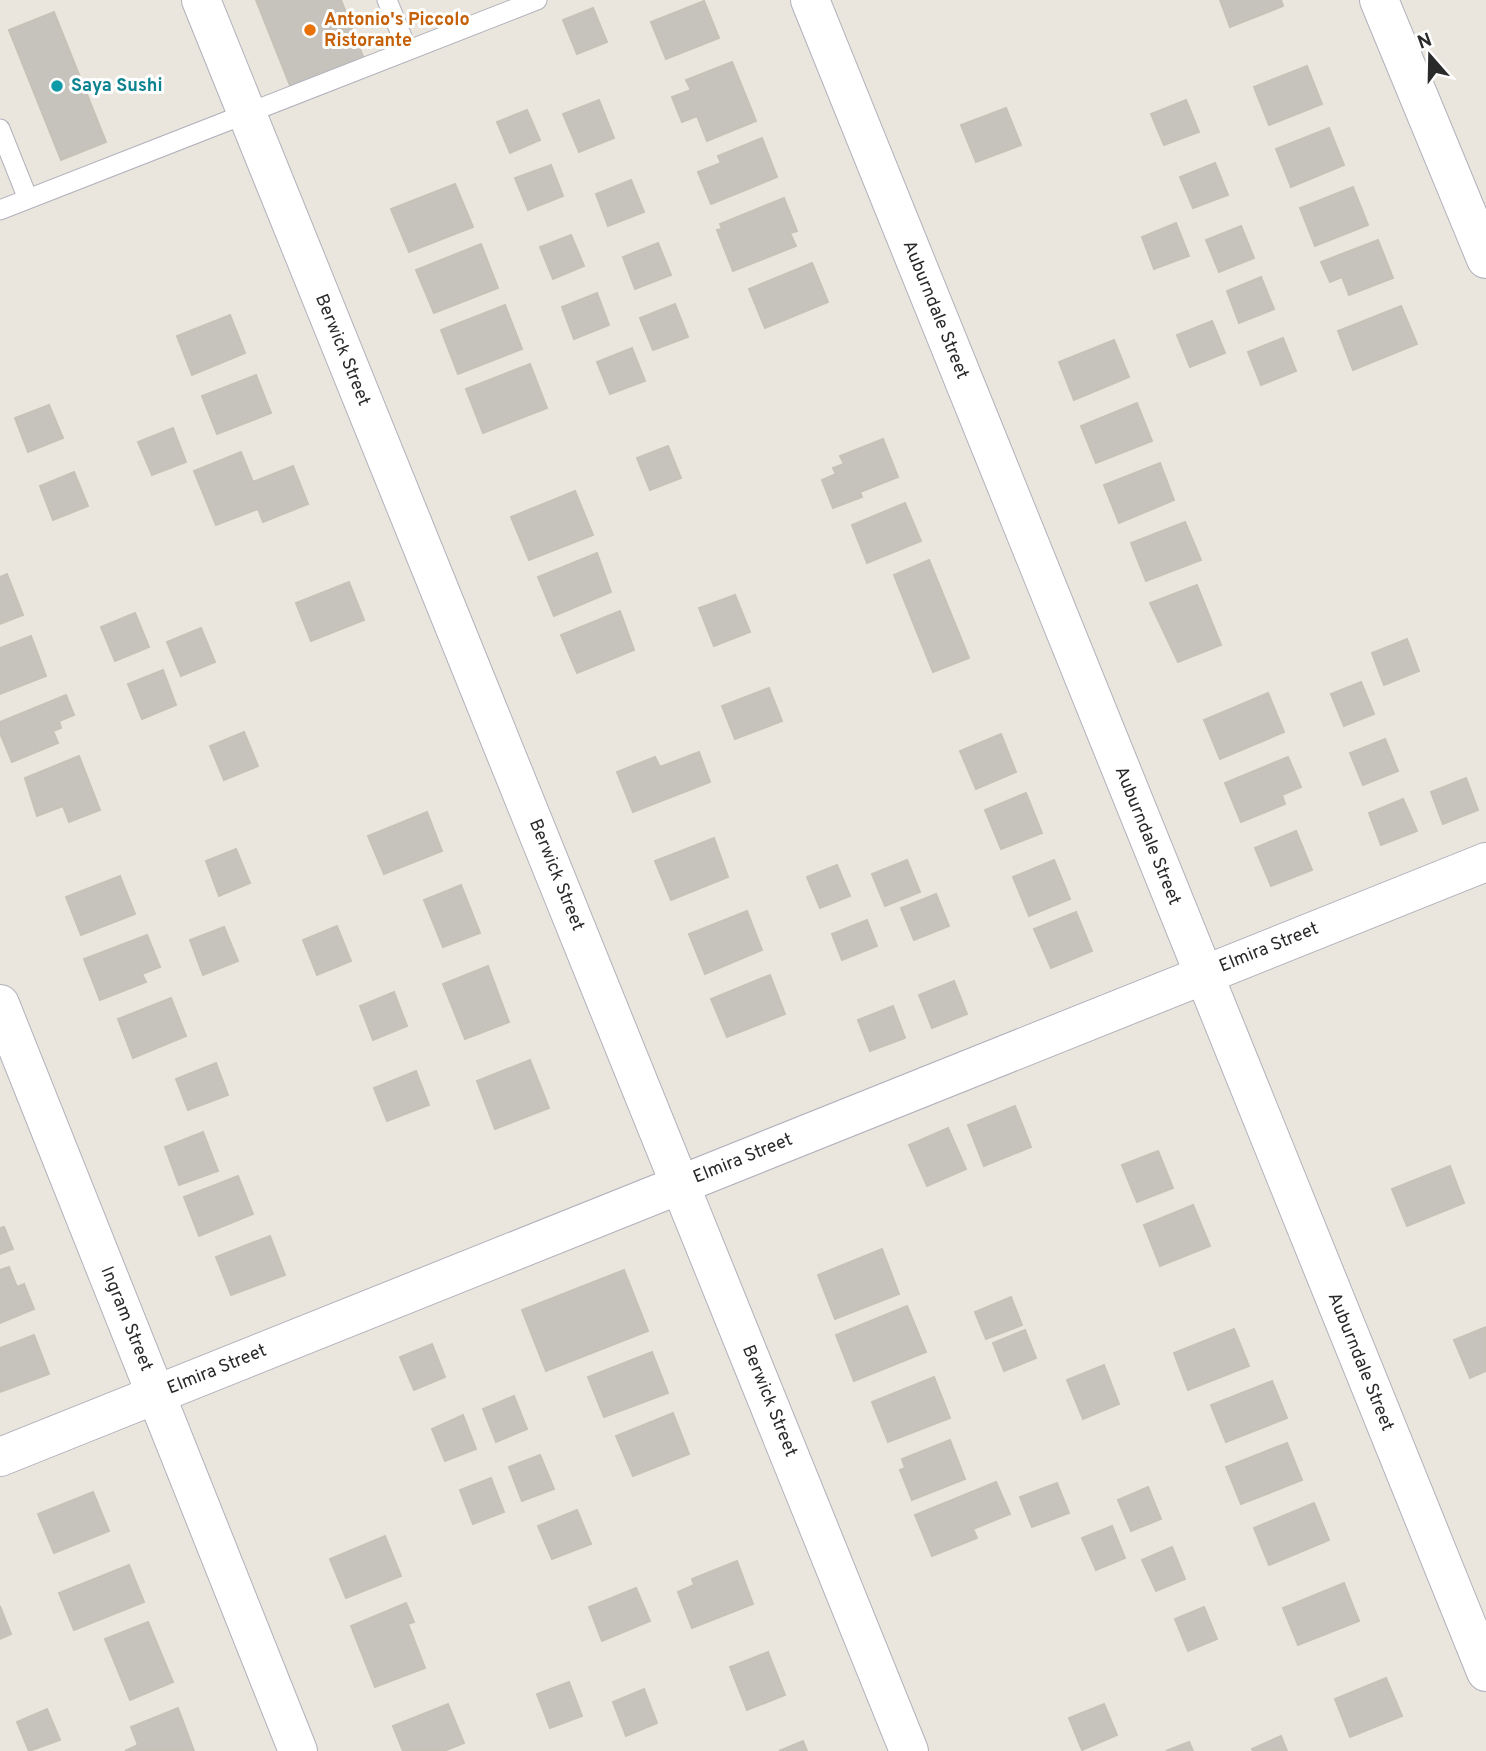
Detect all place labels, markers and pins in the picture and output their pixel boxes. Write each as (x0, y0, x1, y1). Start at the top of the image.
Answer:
place label: Antonio's Piccolo Ristorante (324, 9, 470, 53)
marker: Antonio's Piccolo Ristorante (302, 22, 318, 38)
place label: Saya Sushi (71, 75, 163, 98)
marker: Saya Sushi (49, 78, 65, 94)

